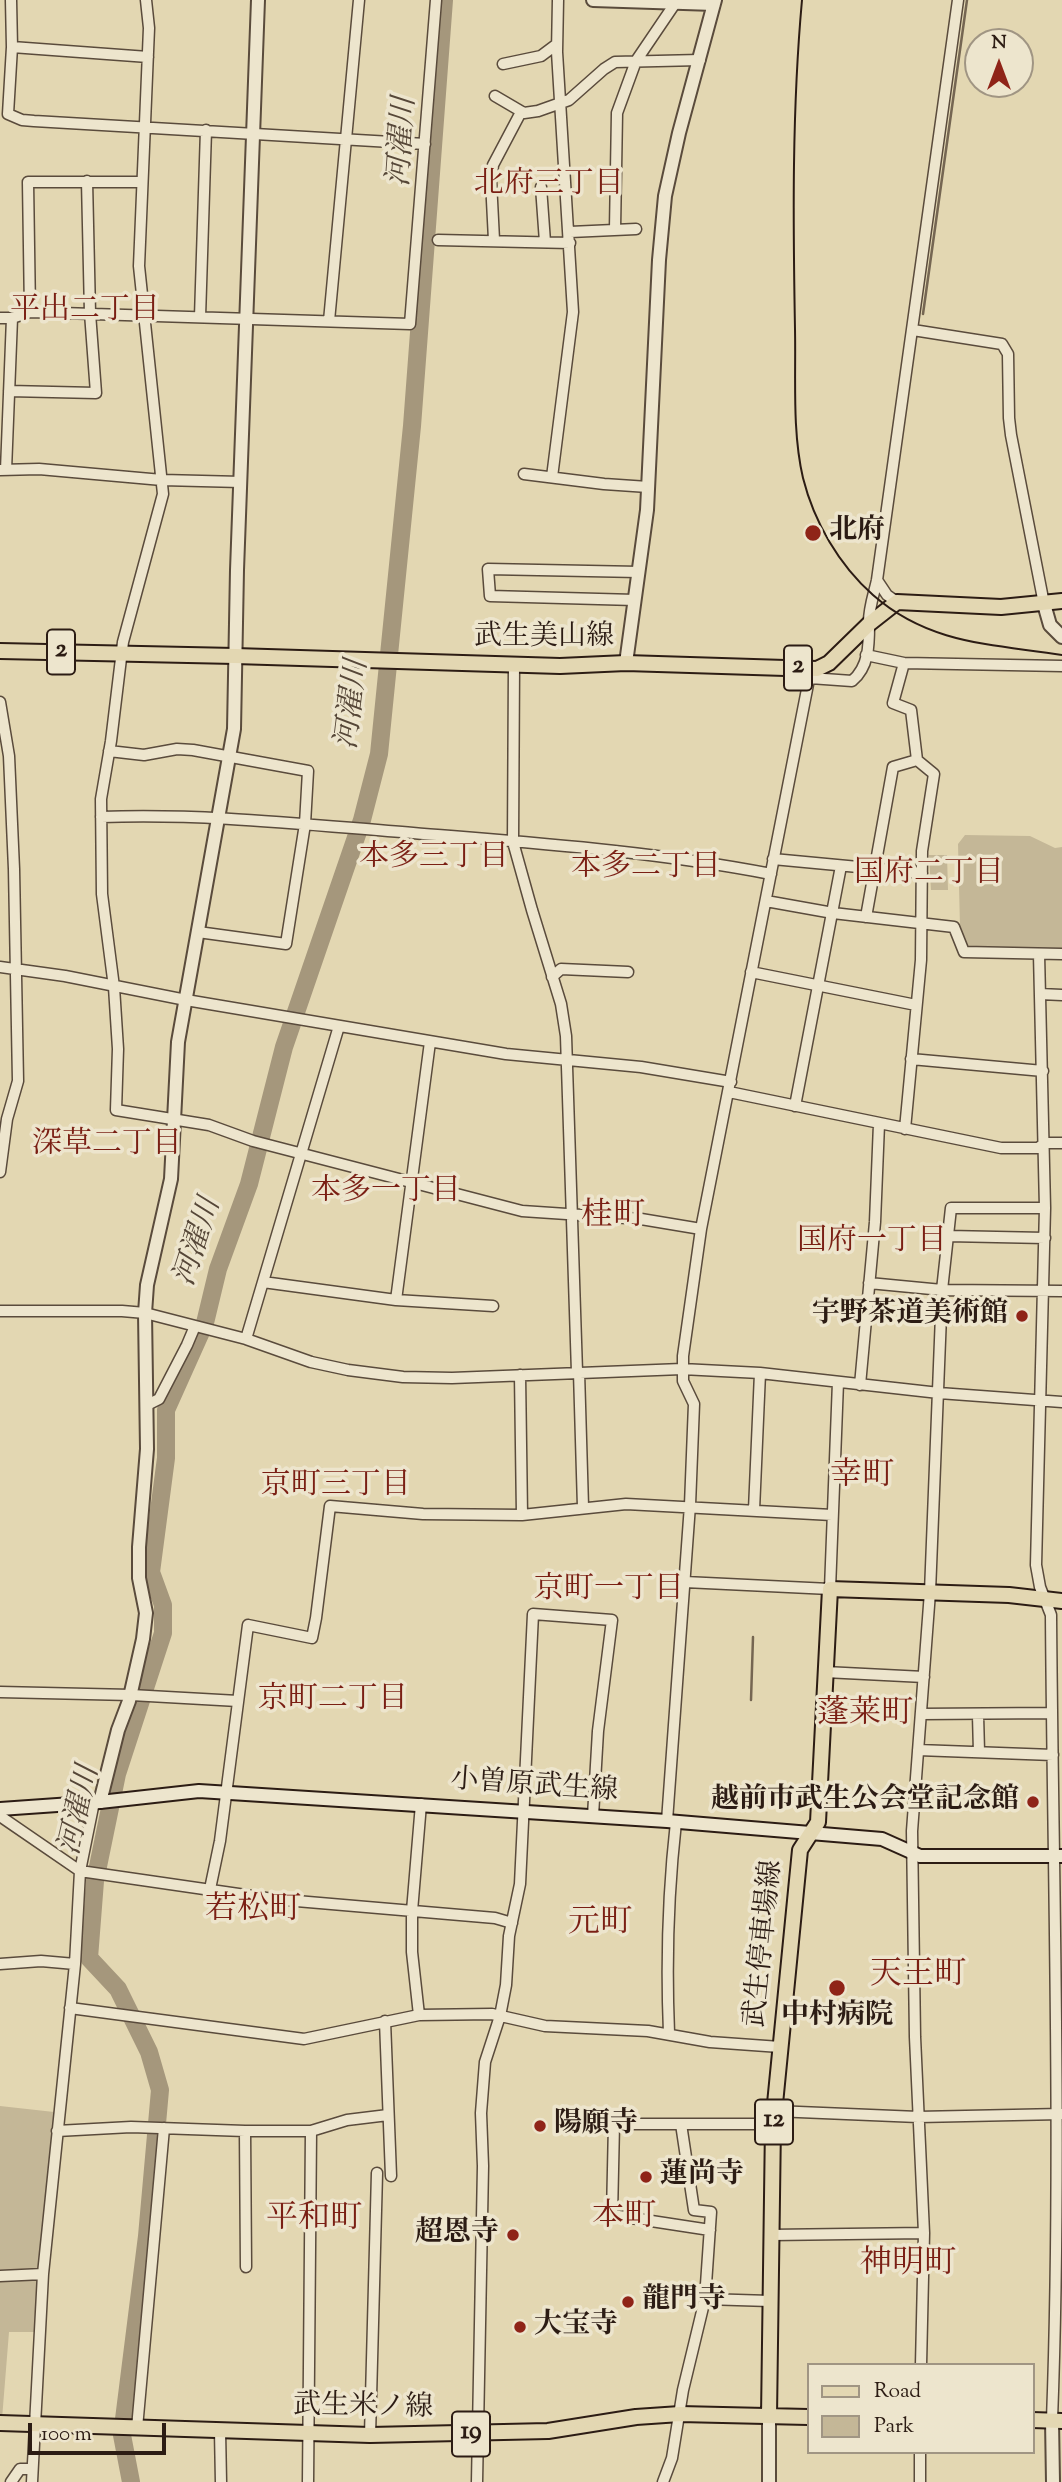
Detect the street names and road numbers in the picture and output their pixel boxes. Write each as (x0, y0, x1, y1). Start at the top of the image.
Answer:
street label: 武生美山線 (474, 622, 614, 656)
road number: 2 (47, 630, 75, 674)
road number: 2 (784, 646, 812, 690)
street label: 小曽原武生線 (449, 1765, 619, 1811)
street label: 武生停車場線 (741, 1859, 791, 2029)
road number: 12 (755, 2100, 793, 2144)
street label: 武生米ノ線 (293, 2391, 433, 2427)
road number: 19 (452, 2412, 490, 2456)

